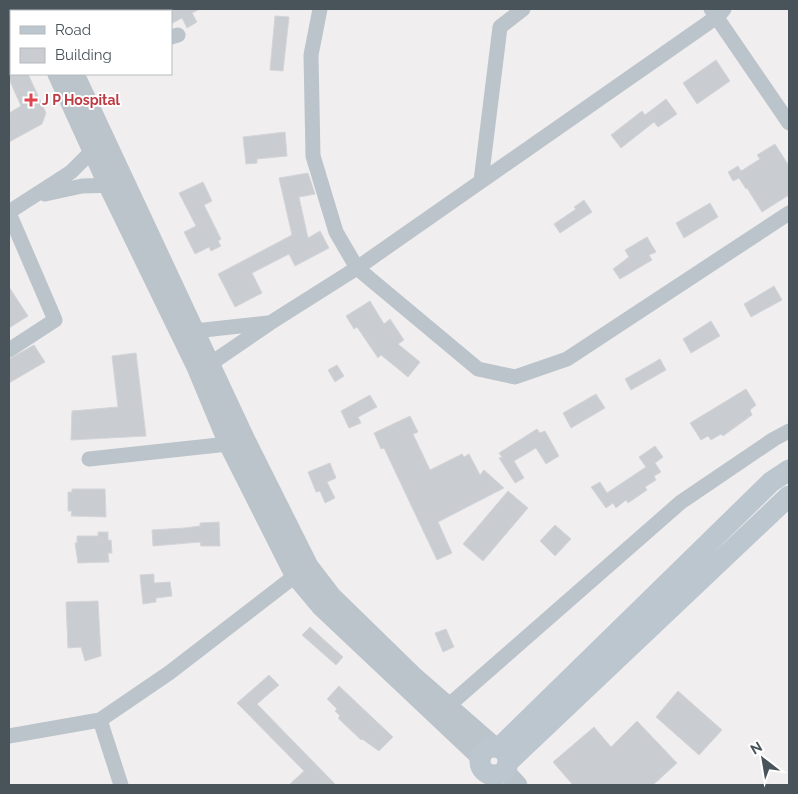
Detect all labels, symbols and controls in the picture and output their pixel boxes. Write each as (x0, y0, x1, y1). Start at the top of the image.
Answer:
legend (10, 10, 172, 75)
text: Road (55, 21, 91, 39)
text: Building (55, 46, 112, 64)
place label: J P Hospital (42, 92, 121, 108)
marker: J P Hospital (24, 93, 38, 107)
north arrow (738, 734, 788, 784)
text: N (748, 738, 765, 757)

